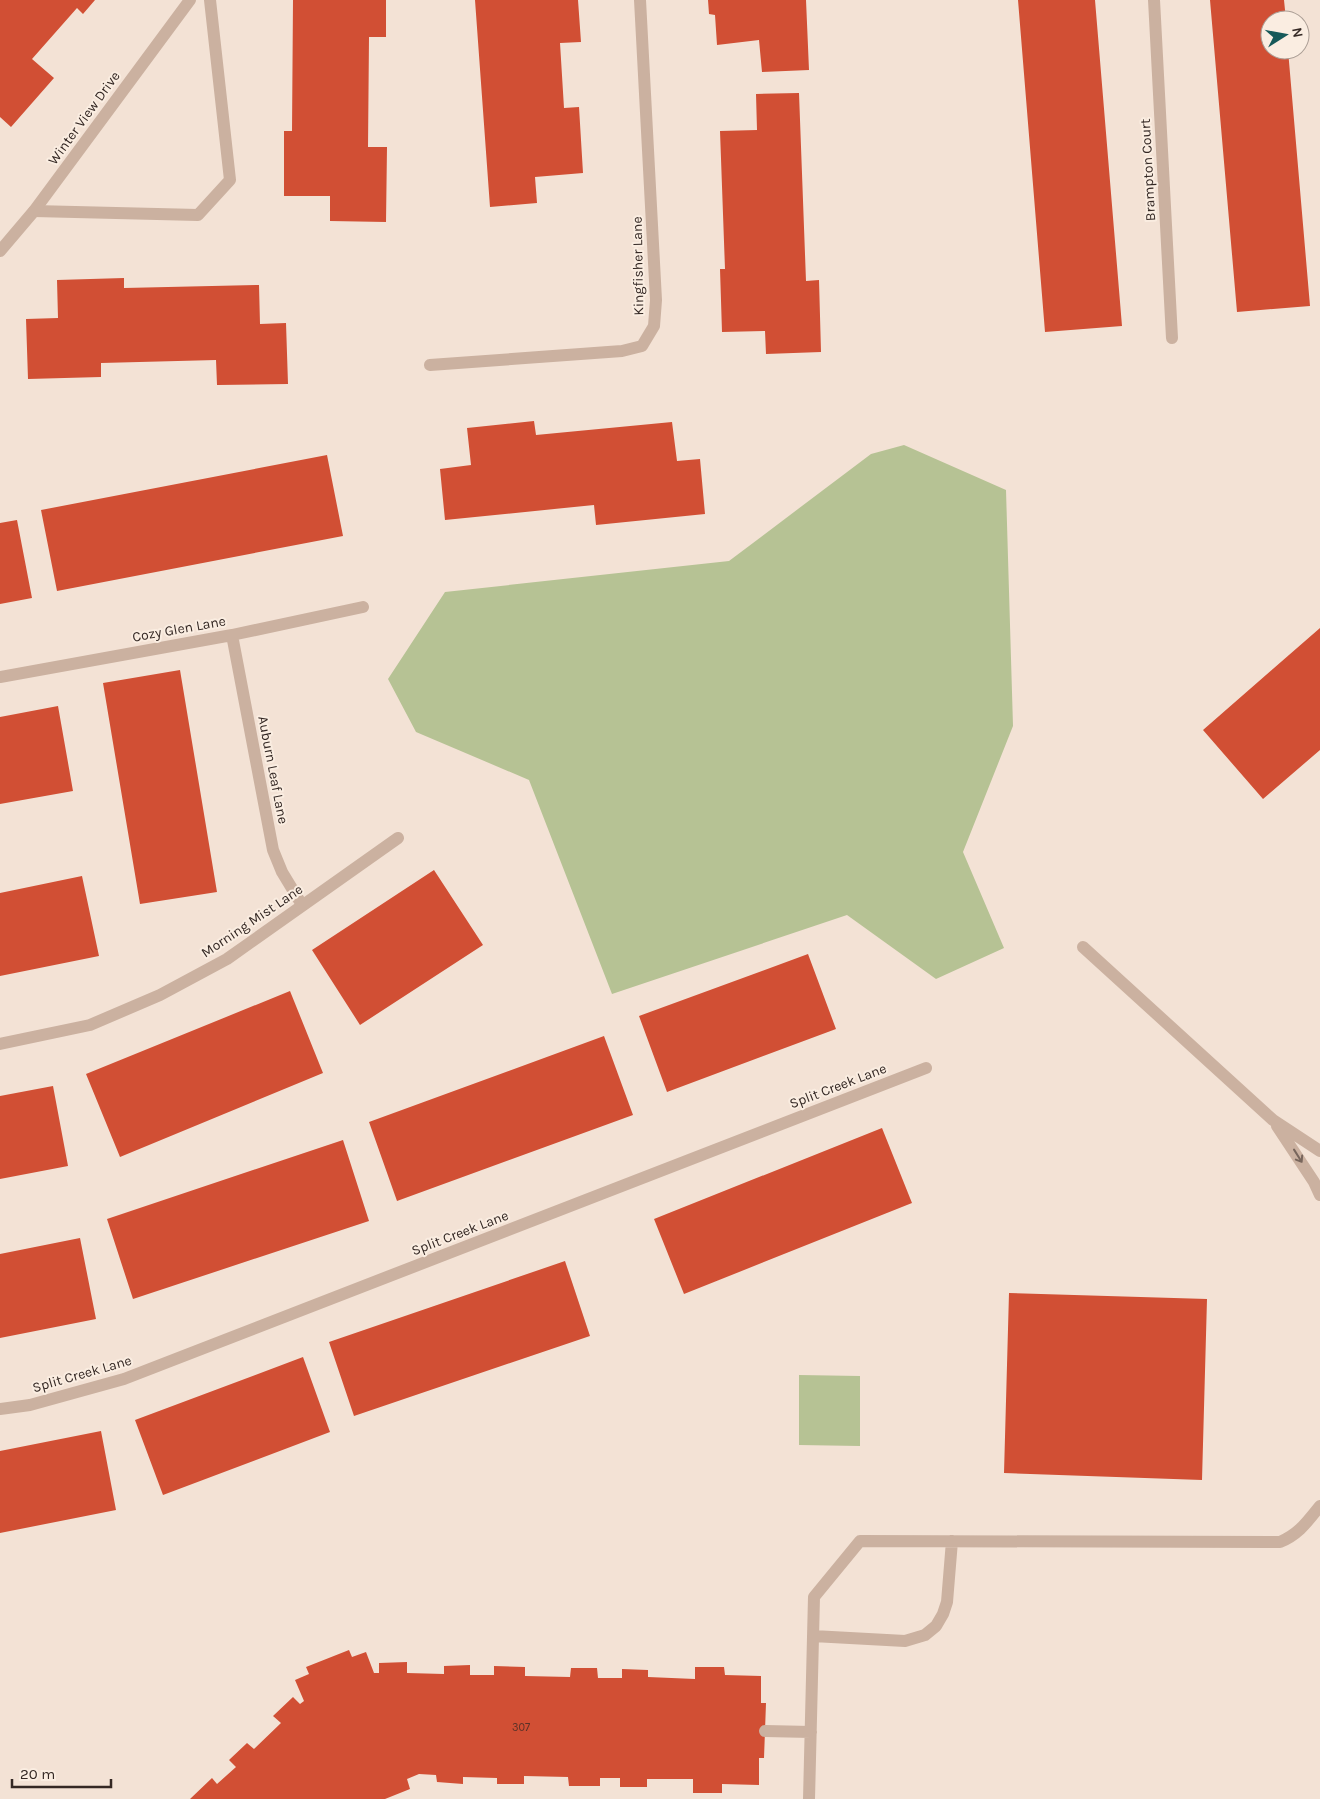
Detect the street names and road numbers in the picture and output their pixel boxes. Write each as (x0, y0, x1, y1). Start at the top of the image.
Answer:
street label: Winter View Drive (44, 68, 124, 168)
street label: Brampton Court (1137, 118, 1159, 222)
street label: Kingfisher Lane (629, 216, 647, 316)
street label: Cozy Glen Lane (131, 612, 227, 646)
street label: Auburn Leaf Lane (254, 715, 292, 825)
street label: Morning Mist Lane (198, 881, 306, 961)
street label: Split Creek Lane (787, 1060, 889, 1112)
street label: Split Creek Lane (409, 1207, 511, 1259)
street label: Split Creek Lane (30, 1352, 134, 1396)

